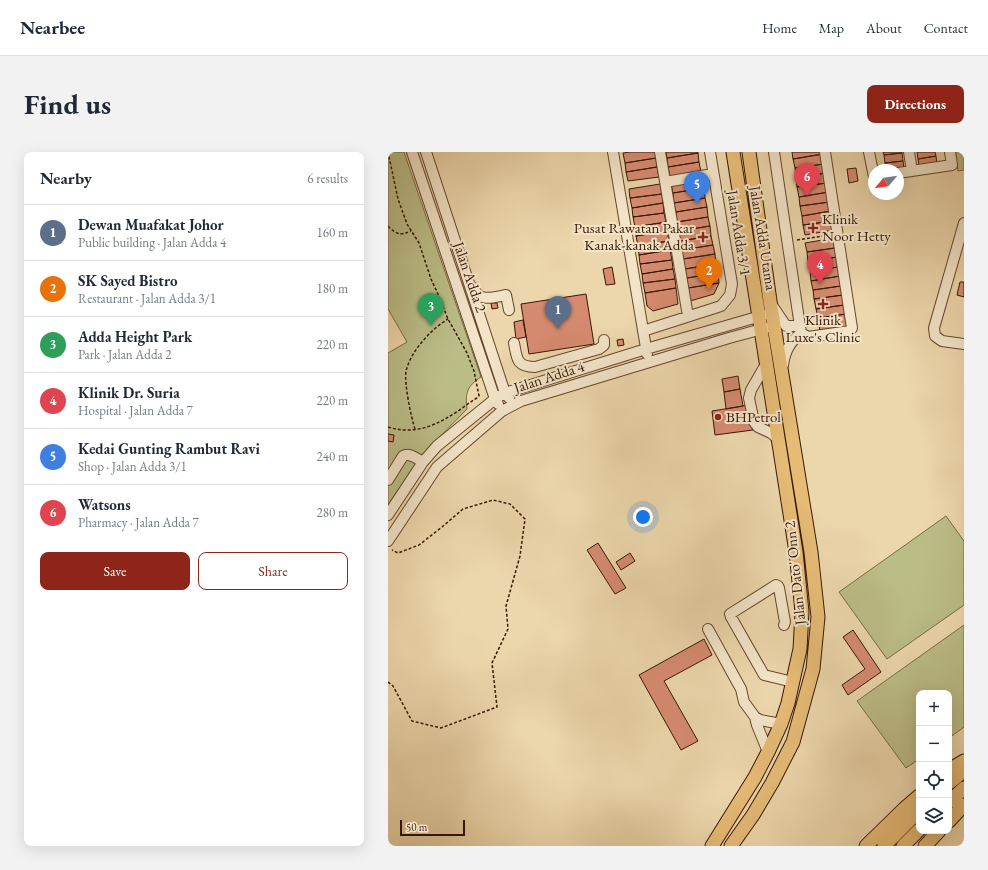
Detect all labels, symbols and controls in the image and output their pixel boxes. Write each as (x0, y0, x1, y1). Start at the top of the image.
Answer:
text: Nearbee (20, 15, 85, 40)
text: Home (762, 19, 797, 37)
text: Map (819, 19, 844, 37)
text: About (866, 19, 902, 37)
text: Contact (924, 19, 968, 37)
button: Directions (867, 85, 964, 123)
text: Find us (24, 86, 111, 122)
pin: 6 (794, 163, 820, 196)
north arrow (868, 164, 904, 200)
text: Nearby (40, 167, 92, 189)
text: 6 results (307, 170, 348, 187)
pin: 5 (684, 171, 710, 204)
street label: Jalan Adda Utama (746, 182, 781, 292)
street label: Jalan Adda 3/1 (723, 187, 756, 277)
place label: Klinik Noor Hetty (822, 209, 891, 245)
text: Dewan Muafakat Johor (78, 215, 224, 234)
place label: Pusat Rawatan Pakar Kanak-kanak Adda (574, 218, 694, 254)
marker: Klinik Noor Hetty (807, 222, 819, 234)
text: 1 (50, 224, 56, 241)
text: 160 m (317, 224, 348, 241)
marker: Pusat Rawatan Pakar Kanak-kanak Adda (697, 231, 709, 243)
text: Public building · Jalan Adda 4 (78, 234, 226, 251)
street label: Jalan Adda 2 (449, 237, 492, 315)
pin: 4 (807, 251, 833, 284)
pin: 2 (696, 257, 722, 290)
text: SK Sayed Bistro (78, 271, 177, 290)
text: 2 (50, 280, 56, 297)
text: 180 m (317, 280, 348, 297)
text: Restaurant · Jalan Adda 3/1 (78, 290, 216, 307)
pin: 3 (418, 293, 444, 326)
pin: 1 (545, 296, 571, 329)
marker: Klinik Luxe's Clinic (817, 298, 829, 310)
place label: Klinik Luxe's Clinic (785, 310, 861, 346)
text: Adda Height Park (78, 327, 192, 346)
text: 3 (50, 336, 56, 353)
text: 220 m (317, 336, 348, 353)
text: Park · Jalan Adda 2 (78, 346, 172, 363)
street label: Jalan Adda 4 (509, 356, 587, 398)
text: Klinik Dr. Suria (78, 383, 180, 402)
text: 4 (50, 392, 56, 409)
text: 220 m (317, 392, 348, 409)
text: Hospital · Jalan Adda 7 (78, 402, 193, 419)
place label: BHPetrol (726, 407, 781, 426)
marker: BHPetrol (713, 412, 723, 422)
text: Kedai Gunting Rambut Ravi (78, 439, 260, 458)
text: 5 (50, 448, 56, 465)
text: 240 m (317, 448, 348, 465)
text: Shop · Jalan Adda 3/1 (78, 458, 187, 475)
text: Watsons (78, 495, 131, 514)
text: 6 (50, 504, 56, 521)
text: 280 m (317, 504, 348, 521)
your location (633, 507, 653, 527)
text: Pharmacy · Jalan Adda 7 (78, 514, 199, 531)
street label: Jalan Dato' Onn 2 (780, 519, 810, 628)
button: Save (40, 552, 190, 590)
button: Share (198, 552, 348, 590)
map controls (916, 690, 952, 834)
button: + (916, 690, 952, 726)
button: − (916, 726, 952, 762)
button: locate (916, 762, 952, 798)
button: layers (916, 798, 952, 834)
scale bar (400, 818, 465, 837)
text: 50 m (406, 820, 427, 834)

